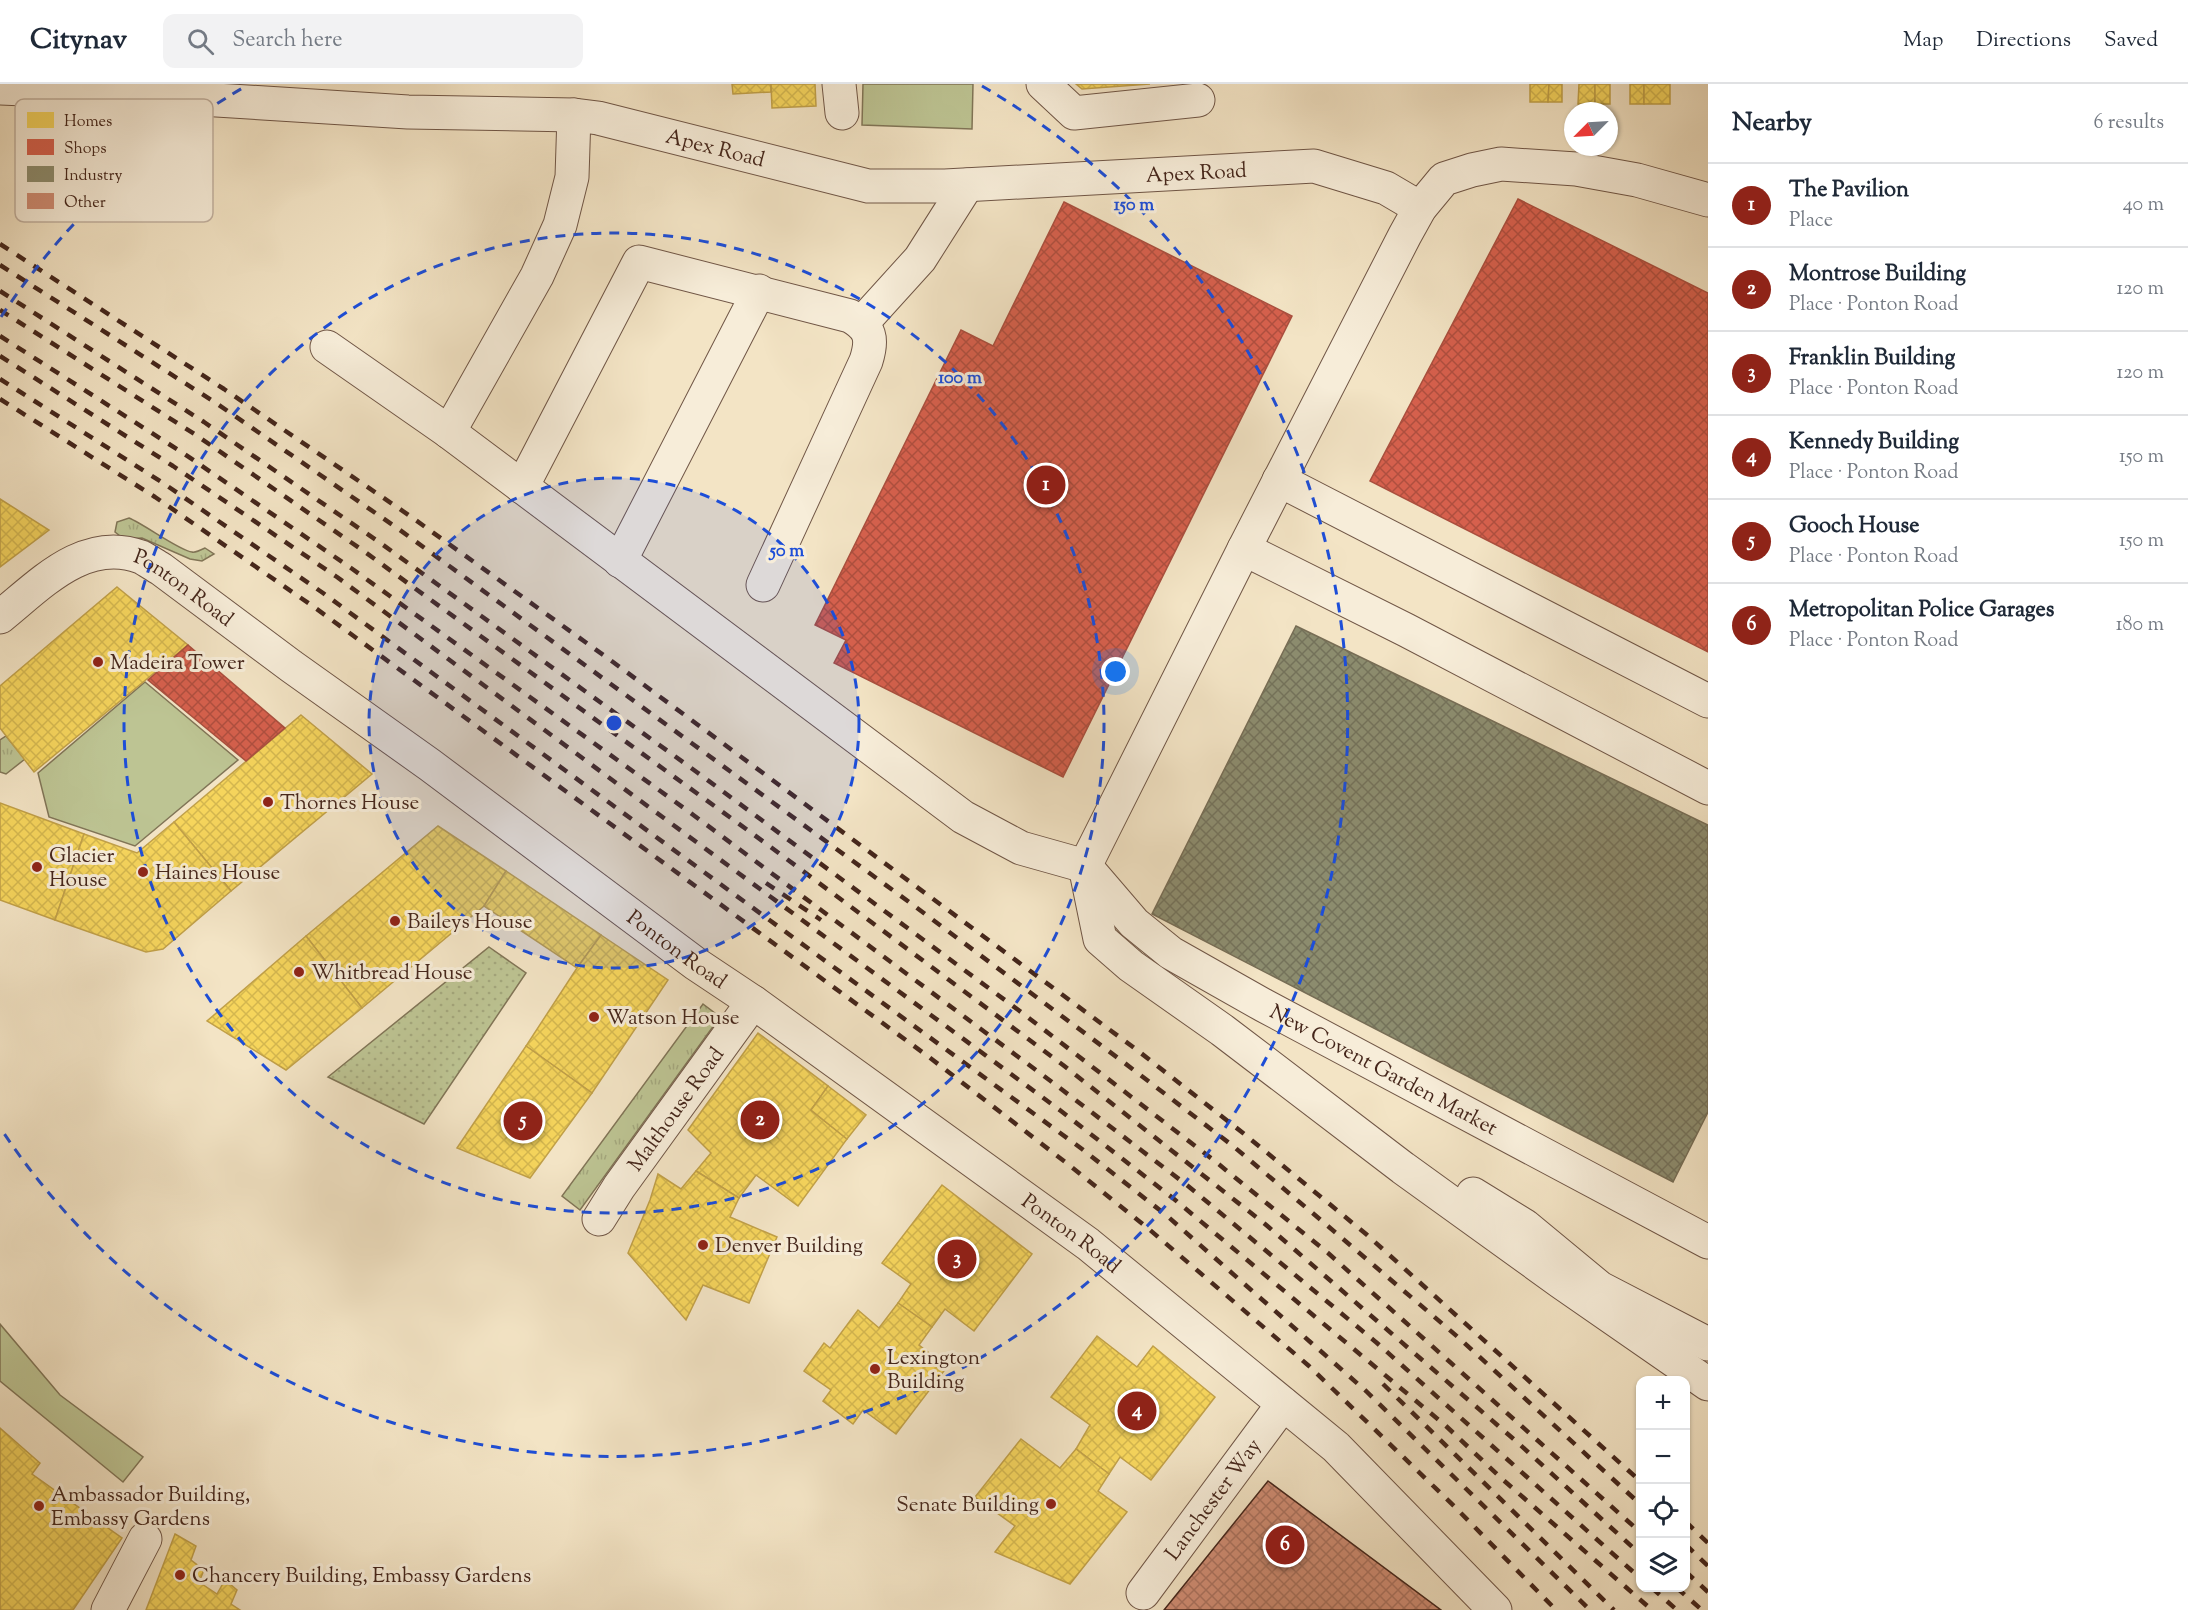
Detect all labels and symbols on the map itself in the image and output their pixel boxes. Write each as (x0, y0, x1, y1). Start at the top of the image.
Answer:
legend (15, 99, 213, 222)
north arrow (1564, 102, 1618, 156)
text: Homes (64, 111, 112, 134)
street label: Apex Road (662, 123, 768, 176)
text: Shops (64, 138, 107, 161)
street label: Apex Road (1145, 157, 1248, 192)
text: Industry (64, 165, 122, 188)
text: Other (64, 192, 106, 215)
text: 150 m (1114, 193, 1154, 219)
text: 100 m (938, 366, 982, 392)
pin: 1 (1026, 462, 1066, 508)
text: 50 m (768, 539, 804, 565)
street label: Ponton Road (129, 543, 239, 635)
place label: Madeira Tower (110, 649, 245, 679)
marker: Madeira Tower (91, 655, 105, 669)
your location (1101, 657, 1130, 686)
centre of rings (604, 713, 624, 733)
place label: Thornes House (280, 789, 419, 819)
marker: Thornes House (261, 795, 275, 809)
place label: Glacier House (49, 842, 115, 896)
place label: Haines House (155, 859, 280, 889)
marker: Glacier House (30, 860, 44, 874)
marker: Haines House (136, 865, 150, 879)
street label: Ponton Road (620, 904, 732, 997)
place label: Baileys House (407, 908, 532, 938)
marker: Baileys House (388, 914, 402, 928)
place label: Whitbread House (311, 959, 473, 989)
marker: Whitbread House (292, 965, 306, 979)
street label: New Covent Garden Market (1263, 998, 1502, 1144)
place label: Watson House (606, 1004, 740, 1034)
marker: Watson House (587, 1010, 601, 1024)
street label: Malthouse Road (622, 1042, 733, 1179)
pin: 5 (504, 1098, 542, 1144)
pin: 2 (740, 1098, 780, 1142)
street label: Ponton Road (1014, 1187, 1126, 1282)
place label: Denver Building (715, 1232, 863, 1262)
pin: 3 (938, 1236, 976, 1282)
marker: Denver Building (696, 1238, 710, 1252)
place label: Lexington Building (887, 1344, 980, 1398)
marker: Lexington Building (868, 1362, 882, 1376)
pin: 4 (1118, 1388, 1156, 1434)
street label: Lanchester Way (1159, 1432, 1270, 1568)
place label: Ambassador Building, Embassy Gardens (51, 1481, 250, 1535)
place label: Senate Building (896, 1491, 1039, 1521)
marker: Senate Building (1044, 1497, 1058, 1511)
marker: Ambassador Building, Embassy Gardens (32, 1499, 46, 1513)
pin: 6 (1266, 1522, 1304, 1568)
place label: Chancery Building, Embassy Gardens (192, 1562, 531, 1592)
marker: Chancery Building, Embassy Gardens (173, 1568, 187, 1582)

